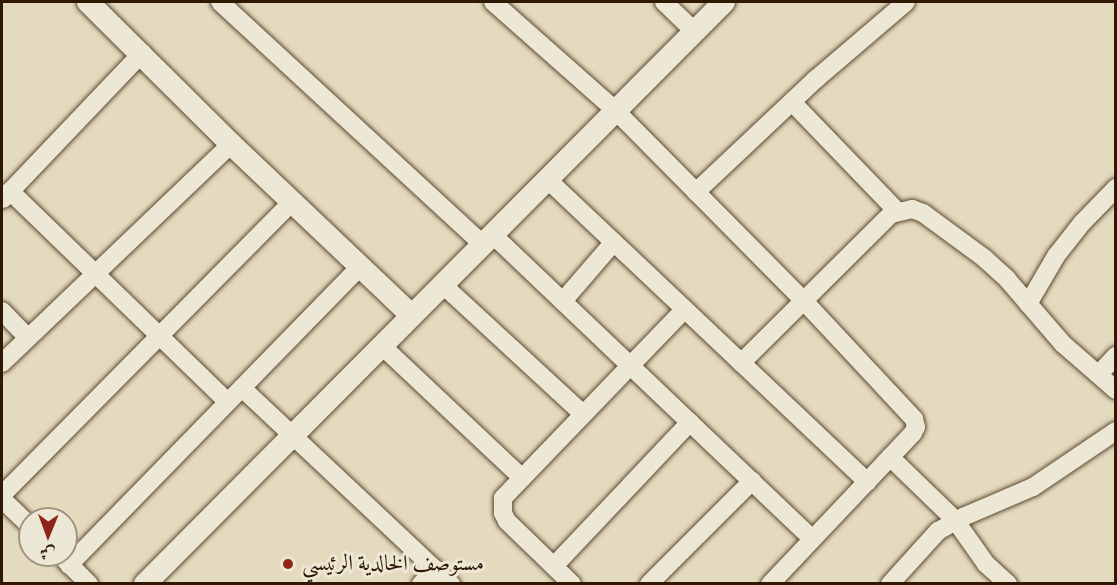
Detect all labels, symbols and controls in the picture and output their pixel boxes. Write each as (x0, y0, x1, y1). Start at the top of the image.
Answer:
north arrow (18, 507, 78, 567)
text: ش (40, 544, 56, 563)
place label: مستوصف الخالدية الرئيسي (302, 551, 484, 577)
marker: مستوصف الخالدية الرئيسي (279, 555, 297, 573)

